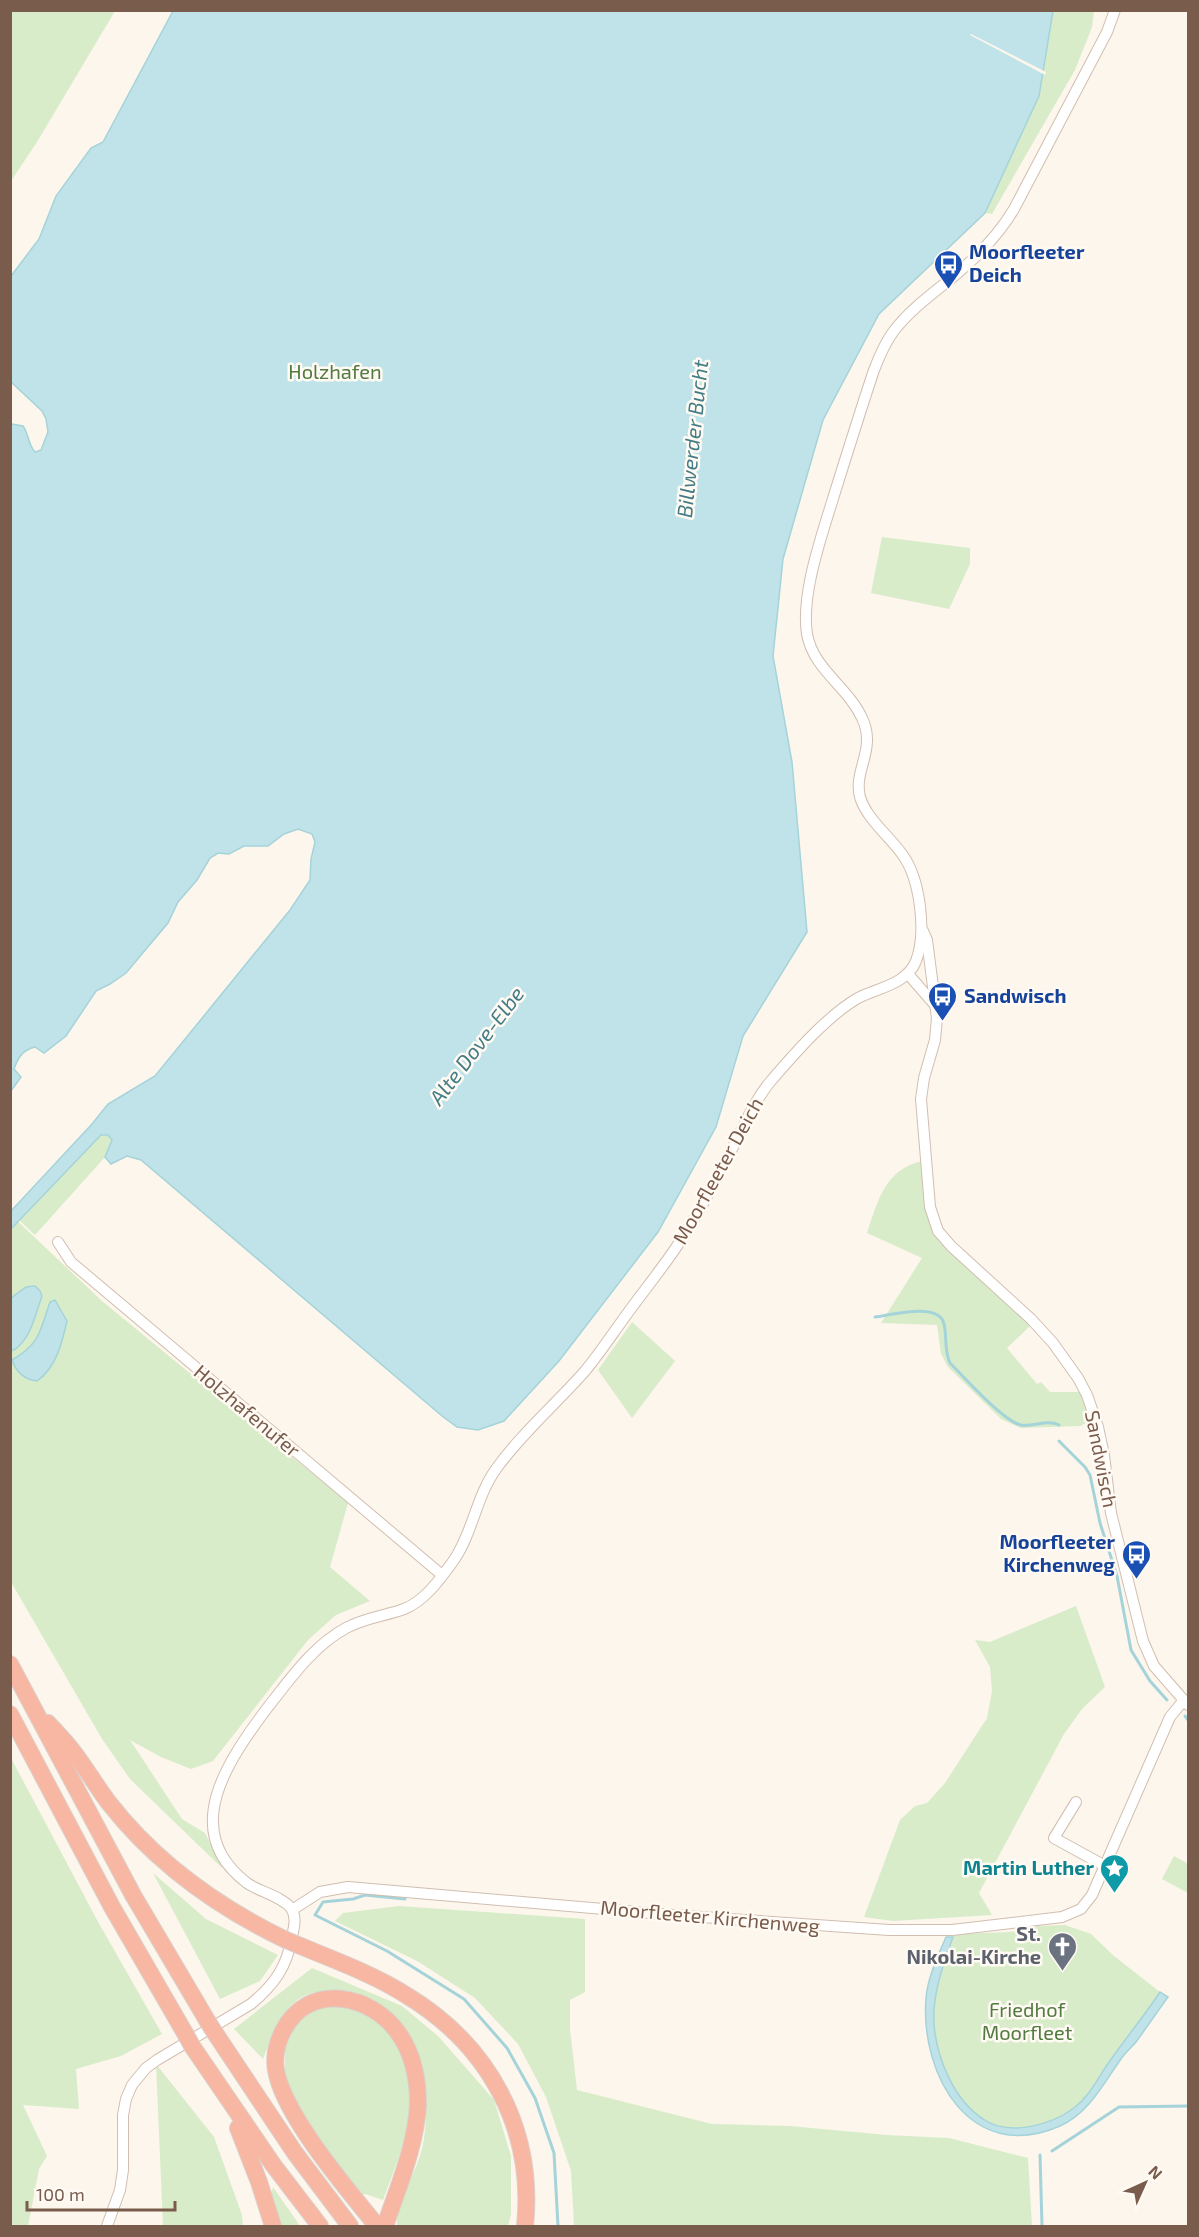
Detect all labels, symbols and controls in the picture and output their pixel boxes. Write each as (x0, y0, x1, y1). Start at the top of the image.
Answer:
place label: Moorfleeter Deich (969, 239, 1085, 286)
bus stop icon: Moorfleeter Deich (932, 248, 964, 290)
park label: Holzhafen (288, 359, 382, 383)
water label: Billwerder Bucht (671, 359, 712, 519)
bus stop icon: Sandwisch (927, 980, 959, 1022)
water label: Alte Dove-Elbe (423, 981, 528, 1110)
place label: Sandwisch (964, 983, 1066, 1007)
street label: Moorfleeter Deich (667, 1093, 767, 1248)
street label: Holzhafenufer (190, 1359, 305, 1461)
street label: Sandwisch (1081, 1408, 1123, 1509)
place label: Moorfleeter Kirchenweg (1000, 1529, 1115, 1576)
bus stop icon: Moorfleeter Kirchenweg (1120, 1538, 1152, 1580)
place icon: Martin Luther (1099, 1852, 1131, 1894)
place label: Martin Luther (963, 1855, 1094, 1879)
street label: Moorfleeter Kirchenweg (599, 1894, 821, 1938)
place label: St. Nikolai-Kirche (907, 1921, 1041, 1968)
church icon: St. Nikolai-Kirche (1046, 1930, 1078, 1972)
park label: Friedhof Moorfleet (982, 1997, 1073, 2044)
north arrow (1115, 2153, 1175, 2213)
text: N (1145, 2161, 1167, 2183)
scale bar (27, 2174, 176, 2212)
text: 100 m (36, 2183, 85, 2205)

